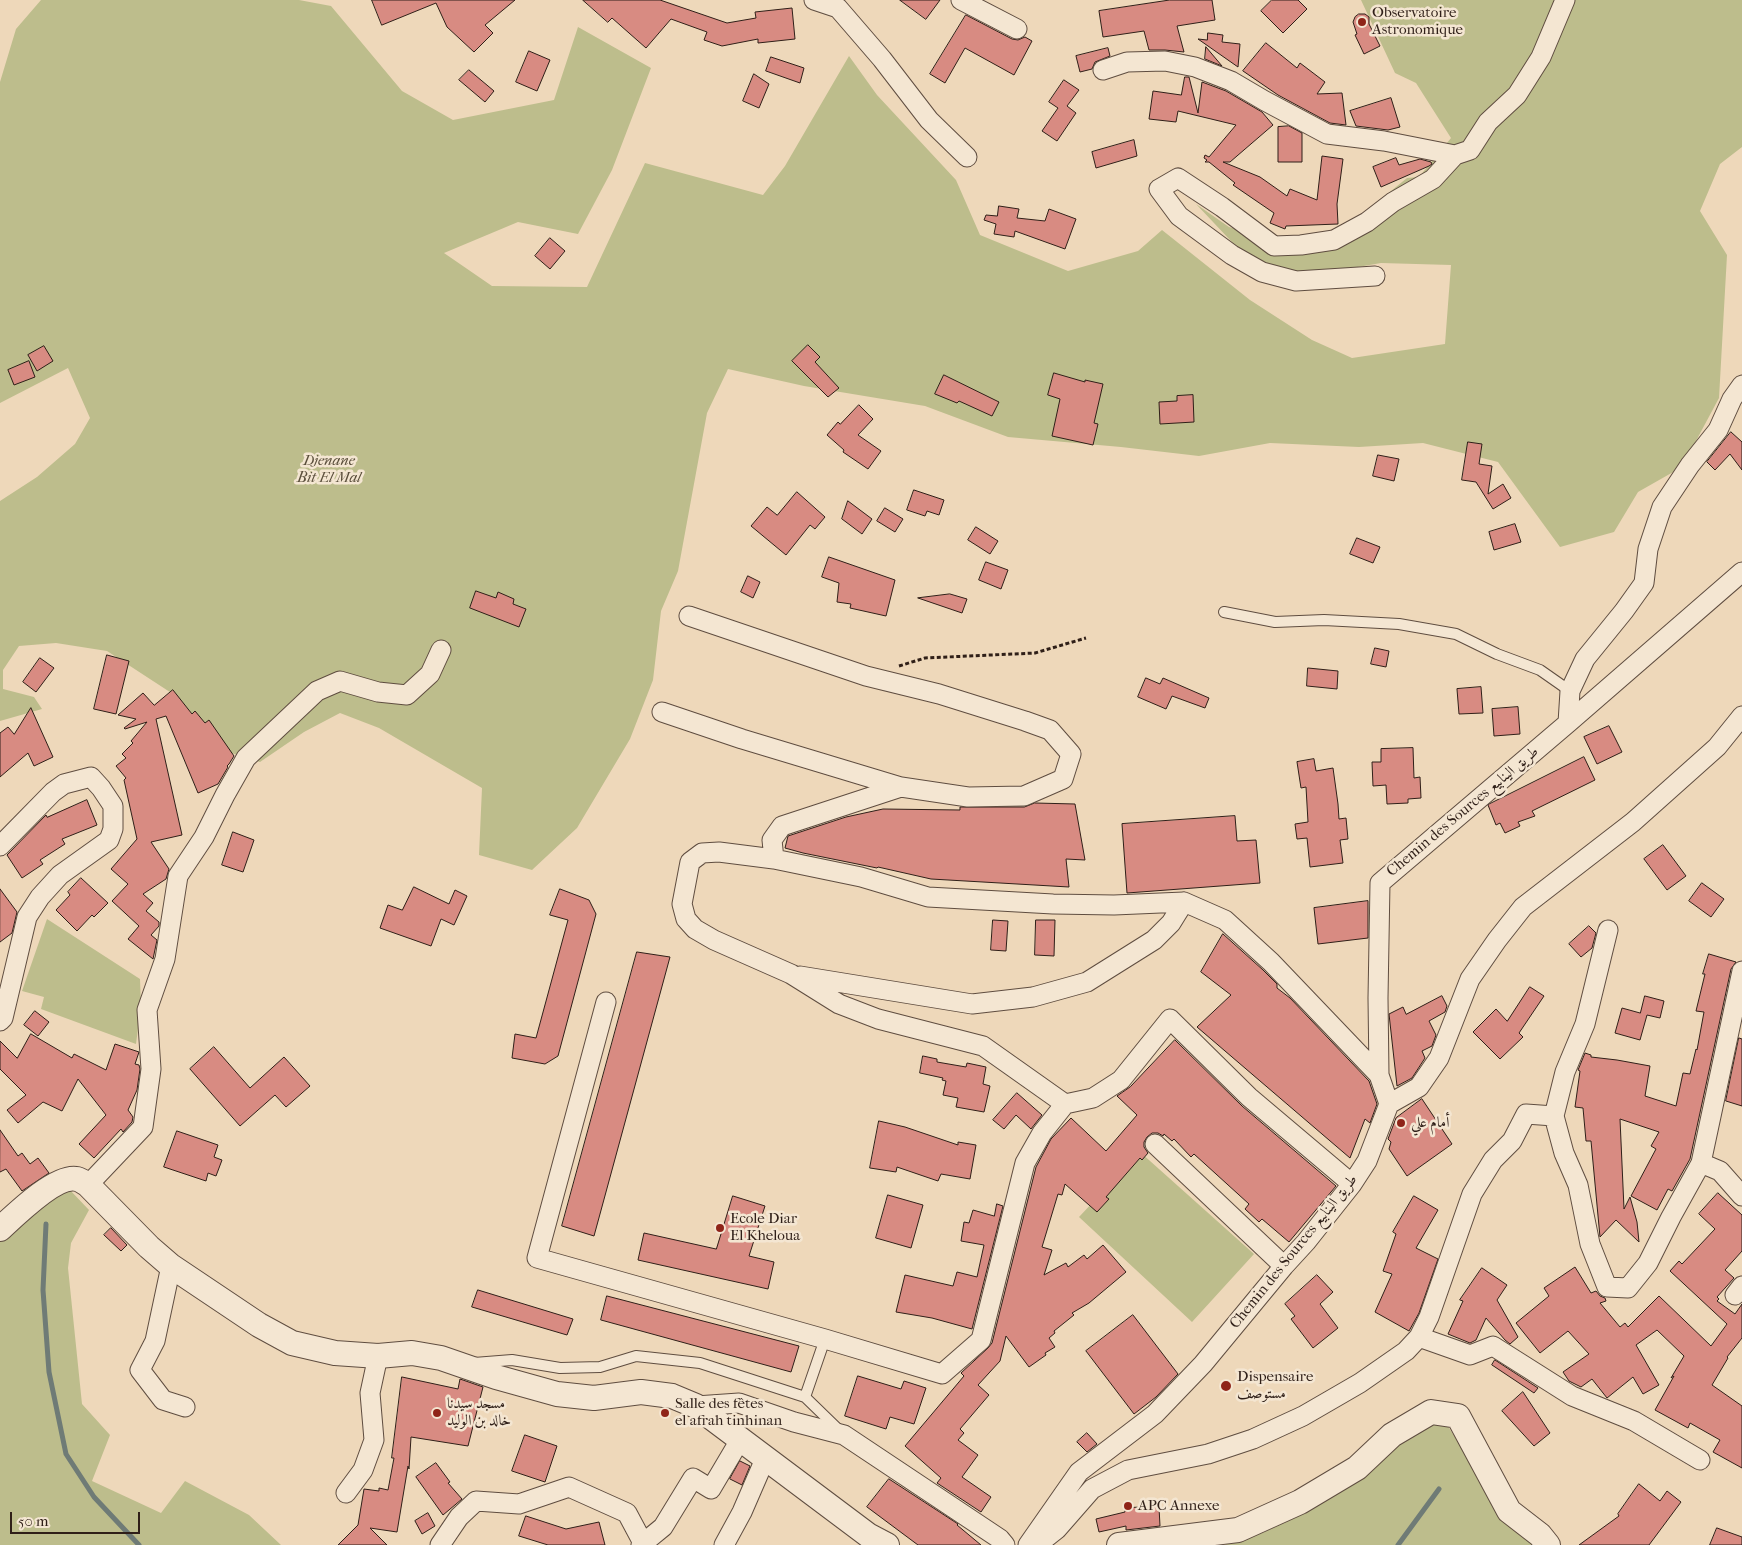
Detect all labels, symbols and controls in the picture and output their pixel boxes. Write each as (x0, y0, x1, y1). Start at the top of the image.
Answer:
place label: Observatoire Astronomique (1372, 4, 1463, 39)
marker: Observatoire Astronomique (1356, 16, 1368, 28)
park label: Djenane Bit El Mal (297, 452, 361, 487)
street label: Chemin des Sources طريق الينابيع (1383, 743, 1543, 881)
place label: أمام علي (1411, 1114, 1450, 1132)
marker: أمام علي (1395, 1117, 1407, 1129)
street label: Chemin des Sources طريق الينابيع (1226, 1171, 1362, 1333)
place label: Ecole Diar El Kheloua (730, 1210, 800, 1245)
marker: Ecole Diar El Kheloua (714, 1222, 726, 1234)
place label: Dispensaire مستوصف (1237, 1368, 1313, 1403)
marker: Dispensaire مستوصف (1219, 1379, 1233, 1393)
place label: مسجد سيدنا خالد بن الوليد (447, 1395, 511, 1430)
place label: Salle des fêtes el afrah tinhinan (675, 1395, 782, 1430)
marker: مسجد سيدنا خالد بن الوليد (431, 1407, 443, 1419)
marker: Salle des fêtes el afrah tinhinan (659, 1407, 671, 1419)
place label: APC Annexe (1138, 1497, 1219, 1515)
marker: APC Annexe (1122, 1500, 1134, 1512)
scale bar (12, 1502, 142, 1534)
text: 50 m (18, 1512, 48, 1530)

